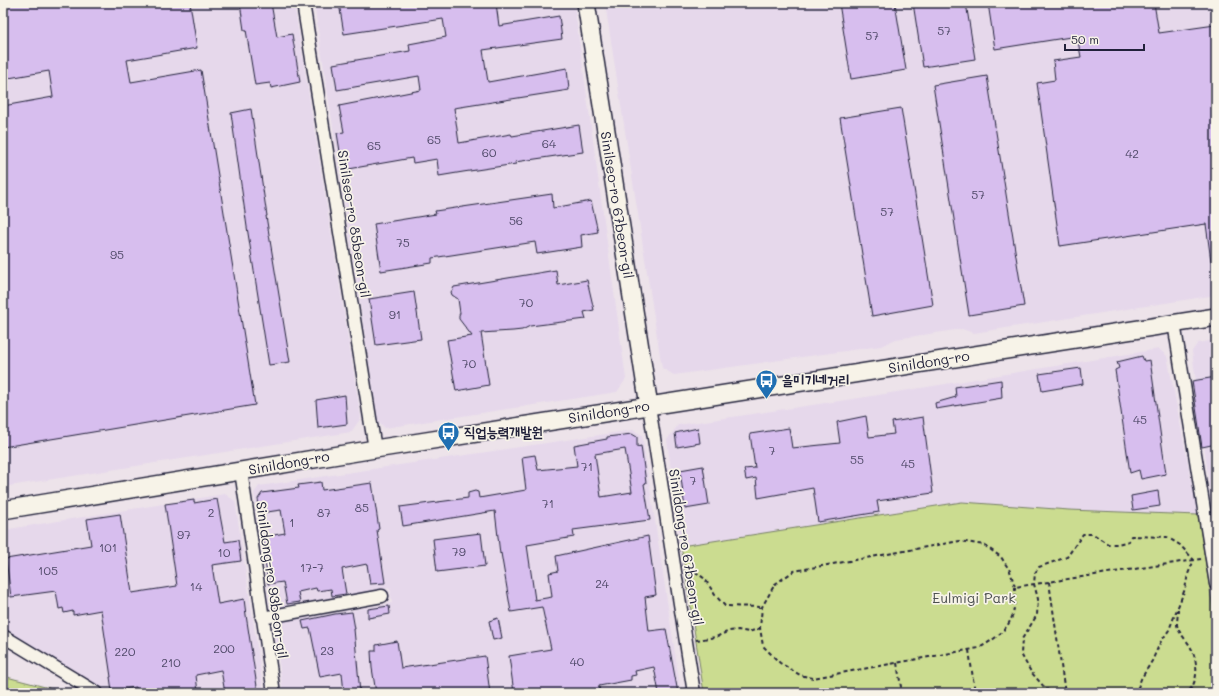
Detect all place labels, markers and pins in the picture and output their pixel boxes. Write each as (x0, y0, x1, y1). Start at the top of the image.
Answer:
bus stop icon: 을미기네거리 (753, 367, 779, 400)
place label: 을미기네거리 (782, 370, 850, 389)
bus stop icon: 직업능력개발원 (435, 419, 461, 452)
place label: 직업능력개발원 (464, 422, 543, 441)

